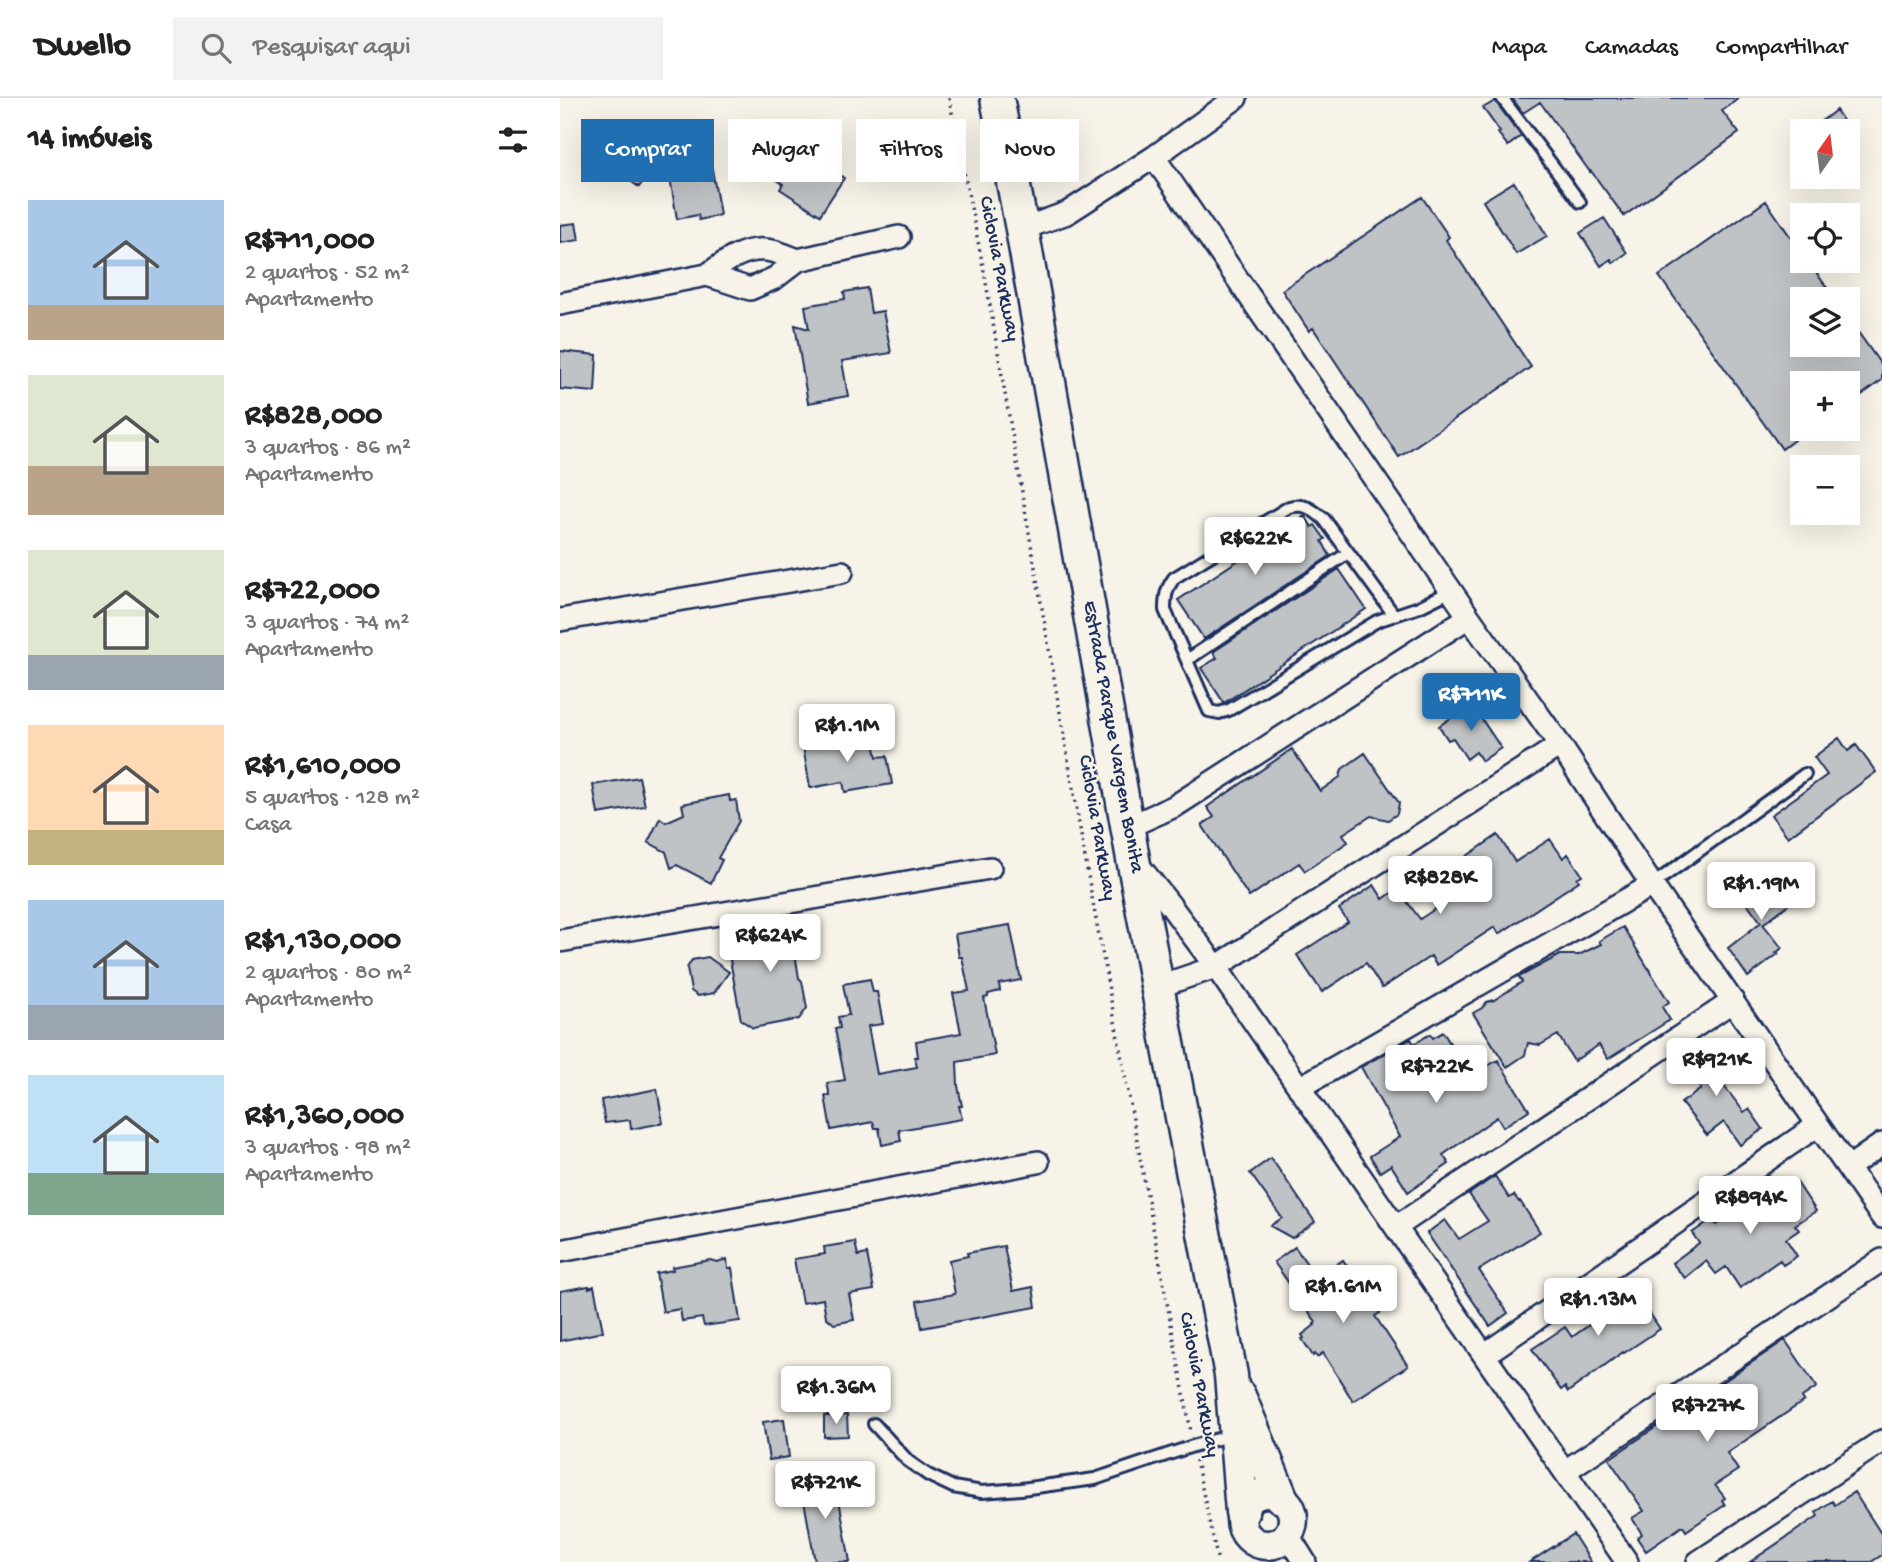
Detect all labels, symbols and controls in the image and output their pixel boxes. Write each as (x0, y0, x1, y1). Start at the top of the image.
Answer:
search box (173, 17, 663, 80)
text: Dwello (35, 29, 131, 67)
icon: search (197, 29, 235, 67)
text: Pesquisar aqui (253, 33, 411, 64)
text: Mapa (1492, 34, 1547, 63)
text: Camadas (1585, 34, 1678, 63)
text: Compartilhar (1716, 34, 1847, 63)
chip: Comprar (581, 119, 714, 182)
chip: Alugar (728, 119, 842, 182)
chip: Filtros (856, 119, 966, 182)
chip: Novo (980, 119, 1079, 182)
north arrow (1790, 119, 1860, 189)
map controls (1790, 119, 1860, 525)
icon: filters (494, 121, 532, 159)
text: 14 imóveis (28, 123, 151, 158)
street label: Ciclovia Parkway (972, 194, 1024, 344)
button: locate (1790, 203, 1860, 273)
text: R$711,000 (245, 225, 375, 260)
icon: home (84, 228, 168, 312)
text: 2 quartos · 52 m² (245, 260, 409, 287)
text: Apartamento (245, 287, 373, 314)
button: layers (1790, 287, 1860, 357)
button: + (1790, 371, 1860, 441)
text: R$828,000 (245, 400, 382, 435)
icon: home (84, 403, 168, 487)
text: 3 quartos · 86 m² (245, 435, 411, 462)
button: − (1790, 455, 1860, 525)
text: Apartamento (245, 462, 373, 489)
pin: R$622K (1198, 518, 1312, 577)
text: R$622K (1220, 526, 1290, 553)
text: R$722,000 (245, 575, 380, 610)
icon: home (84, 578, 168, 662)
street label: Estrada Parque Vargem Bonita (1076, 599, 1149, 876)
text: 3 quartos · 74 m² (245, 610, 409, 637)
text: Apartamento (245, 637, 373, 664)
pin: R$711K (1414, 674, 1528, 733)
text: R$711K (1438, 682, 1504, 709)
pin: R$1.1M (790, 704, 904, 764)
text: R$1.1M (815, 713, 879, 740)
text: R$1,610,000 (245, 750, 401, 785)
icon: home (84, 753, 168, 837)
street label: Ciclovia Parkway (1071, 753, 1121, 903)
text: 5 quartos · 128 m² (245, 785, 420, 812)
text: Casa (245, 812, 291, 839)
pin: R$828K (1383, 856, 1497, 916)
pin: R$1.19M (1696, 862, 1826, 922)
text: R$828K (1404, 865, 1476, 892)
text: R$1.19M (1723, 871, 1799, 898)
pin: R$624K (713, 914, 827, 974)
text: R$624K (736, 923, 804, 950)
text: R$1,130,000 (245, 925, 401, 960)
icon: home (84, 928, 168, 1012)
text: 2 quartos · 80 m² (245, 960, 412, 987)
text: Apartamento (245, 987, 373, 1014)
pin: R$921K (1659, 1038, 1773, 1098)
pin: R$722K (1379, 1046, 1493, 1105)
text: R$921K (1682, 1047, 1750, 1074)
text: R$722K (1401, 1054, 1471, 1081)
text: R$1,360,000 (245, 1100, 404, 1135)
icon: home (84, 1103, 168, 1187)
text: 3 quartos · 98 m² (245, 1135, 411, 1162)
text: Apartamento (245, 1162, 373, 1189)
pin: R$894K (1693, 1176, 1807, 1236)
text: R$894K (1715, 1185, 1785, 1212)
pin: R$1.61M (1278, 1266, 1408, 1325)
text: R$1.61M (1305, 1274, 1381, 1301)
pin: R$1.13M (1533, 1278, 1663, 1338)
text: R$1.13M (1560, 1287, 1636, 1314)
street label: Ciclovia Parkway (1172, 1310, 1224, 1460)
pin: R$1.36M (771, 1366, 901, 1426)
text: R$1.36M (797, 1375, 875, 1402)
pin: R$727K (1650, 1384, 1764, 1444)
text: R$727K (1672, 1393, 1742, 1420)
pin: R$721K (768, 1462, 882, 1521)
text: R$721K (791, 1470, 859, 1497)

